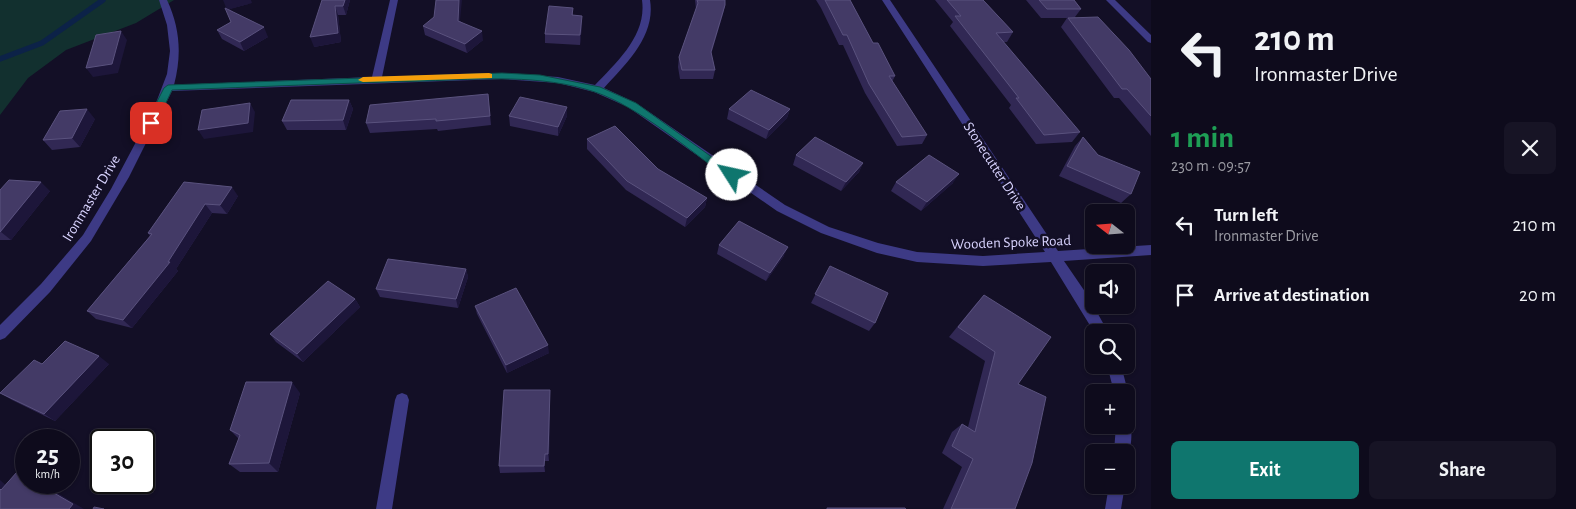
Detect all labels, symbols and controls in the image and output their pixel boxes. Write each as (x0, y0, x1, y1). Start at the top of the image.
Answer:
icon: left (1171, 20, 1236, 85)
text: 210 m (1254, 22, 1335, 57)
text: Ironmaster Drive (1254, 63, 1398, 85)
pin (130, 102, 172, 144)
icon: arrive (137, 109, 165, 137)
street label: Stonecutter Drive (961, 120, 1029, 213)
button: close (1504, 122, 1556, 174)
text: 1 min (1171, 123, 1234, 153)
position arrow (705, 148, 757, 200)
street label: Ironmaster Drive (60, 152, 123, 244)
text: 230 m · 09:57 (1171, 158, 1251, 174)
north arrow (1085, 204, 1135, 254)
map controls (1085, 204, 1135, 494)
text: Turn left (1214, 206, 1278, 225)
icon: left (1171, 211, 1199, 239)
text: 210 m (1512, 216, 1556, 235)
text: Ironmaster Drive (1214, 228, 1319, 244)
street label: Wooden Spoke Road (951, 233, 1072, 252)
button: sound (1085, 264, 1135, 314)
icon: arrive (1171, 281, 1199, 309)
text: Arrive at destination (1214, 286, 1370, 305)
text: 20 m (1519, 286, 1556, 305)
button: search (1085, 324, 1135, 374)
button: + (1085, 384, 1135, 434)
speed limit sign: 30 (90, 429, 155, 494)
button: Exit (1171, 441, 1359, 499)
button: Share (1369, 441, 1556, 499)
text: 25 (36, 443, 59, 468)
button: − (1085, 444, 1135, 494)
text: km/h (35, 468, 60, 480)

